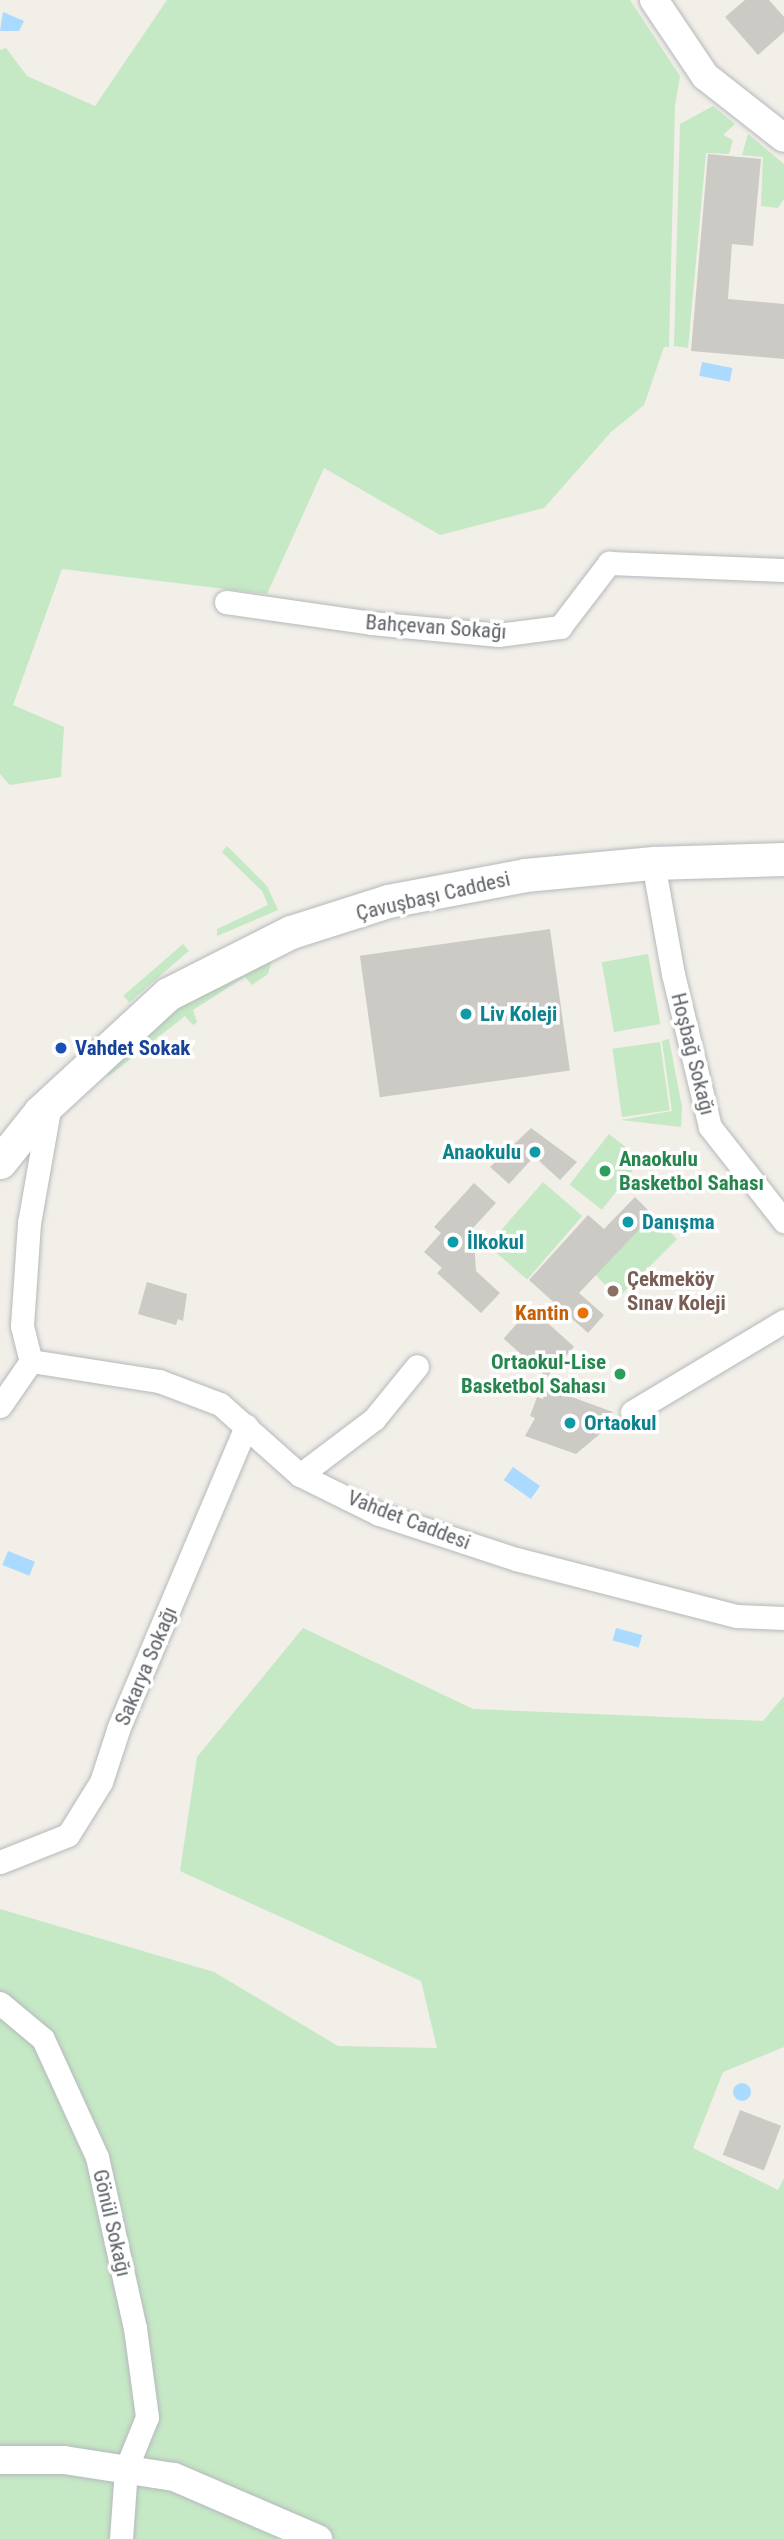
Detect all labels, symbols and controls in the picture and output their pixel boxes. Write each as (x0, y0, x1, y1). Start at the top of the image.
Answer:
street label: Bahçevan Sokağı (365, 610, 507, 644)
street label: Çavuşbaşı Caddesi (354, 866, 512, 926)
street label: Hoşbağ Sokağı (666, 990, 720, 1118)
place label: Liv Koleji (480, 1001, 557, 1027)
marker: Liv Koleji (458, 1006, 474, 1022)
place label: Vahdet Sokak (75, 1035, 190, 1061)
marker: Vahdet Sokak (53, 1040, 69, 1056)
place label: Anaokulu (442, 1139, 521, 1165)
marker: Anaokulu (527, 1144, 543, 1160)
place label: Anaokulu Basketbol Sahası (619, 1146, 764, 1196)
marker: Anaokulu Basketbol Sahası (597, 1163, 613, 1179)
place label: Danışma (642, 1209, 715, 1235)
marker: Danışma (620, 1214, 636, 1230)
place label: İlkokul (467, 1229, 524, 1255)
marker: İlkokul (445, 1234, 461, 1250)
place label: Çekmeköy Sınav Koleji (627, 1266, 726, 1316)
marker: Çekmeköy Sınav Koleji (605, 1283, 621, 1299)
place label: Kantin (515, 1300, 569, 1326)
marker: Kantin (575, 1305, 591, 1321)
place label: Ortaokul-Lise Basketbol Sahası (461, 1349, 606, 1399)
marker: Ortaokul-Lise Basketbol Sahası (612, 1366, 628, 1382)
place label: Ortaokul (584, 1410, 657, 1436)
marker: Ortaokul (562, 1415, 578, 1431)
street label: Vahdet Caddesi (344, 1485, 474, 1555)
street label: Sakarya Sokağı (110, 1603, 182, 1729)
street label: Gönül Sokağı (87, 2167, 137, 2279)

